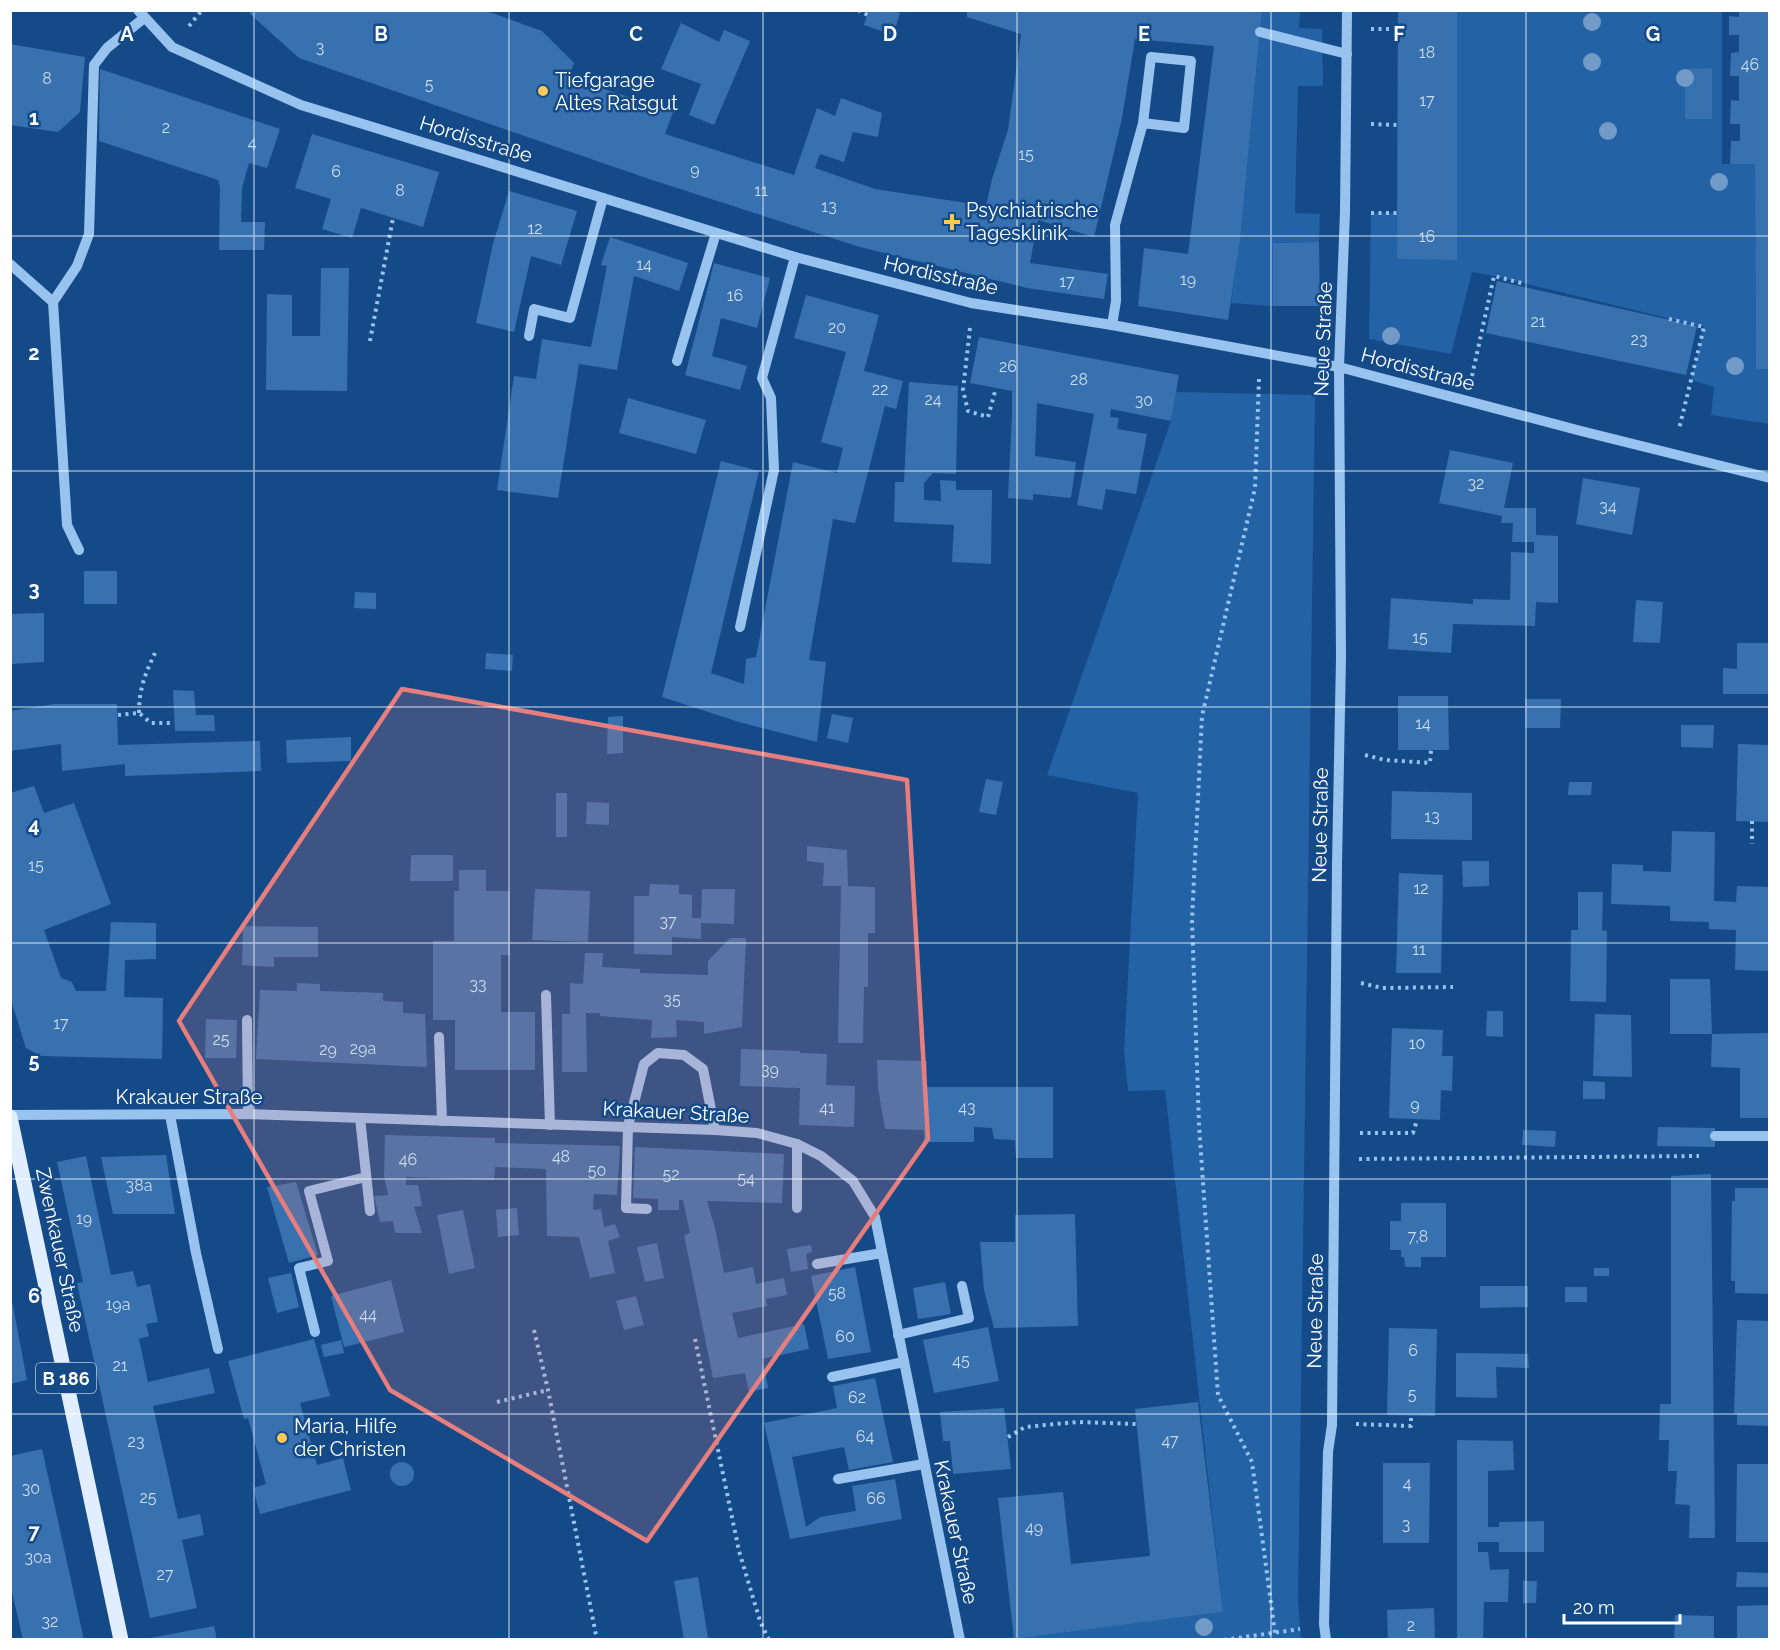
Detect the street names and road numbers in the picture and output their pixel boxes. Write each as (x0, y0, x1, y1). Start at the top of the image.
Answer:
street label: Hordisstraße (417, 110, 536, 168)
street label: Hordisstraße (881, 250, 1001, 300)
street label: Neue Straße (1309, 281, 1337, 397)
street label: Hordisstraße (1359, 342, 1478, 396)
street label: Neue Straße (1307, 767, 1333, 883)
street label: Krakauer Straße (116, 1085, 263, 1109)
street label: Krakauer Straße (602, 1096, 750, 1128)
street label: Zwenkauer Straße (31, 1166, 89, 1335)
street label: Neue Straße (1302, 1253, 1328, 1369)
road number: B 186 (36, 1363, 96, 1393)
street label: Krakauer Straße (929, 1458, 983, 1607)

